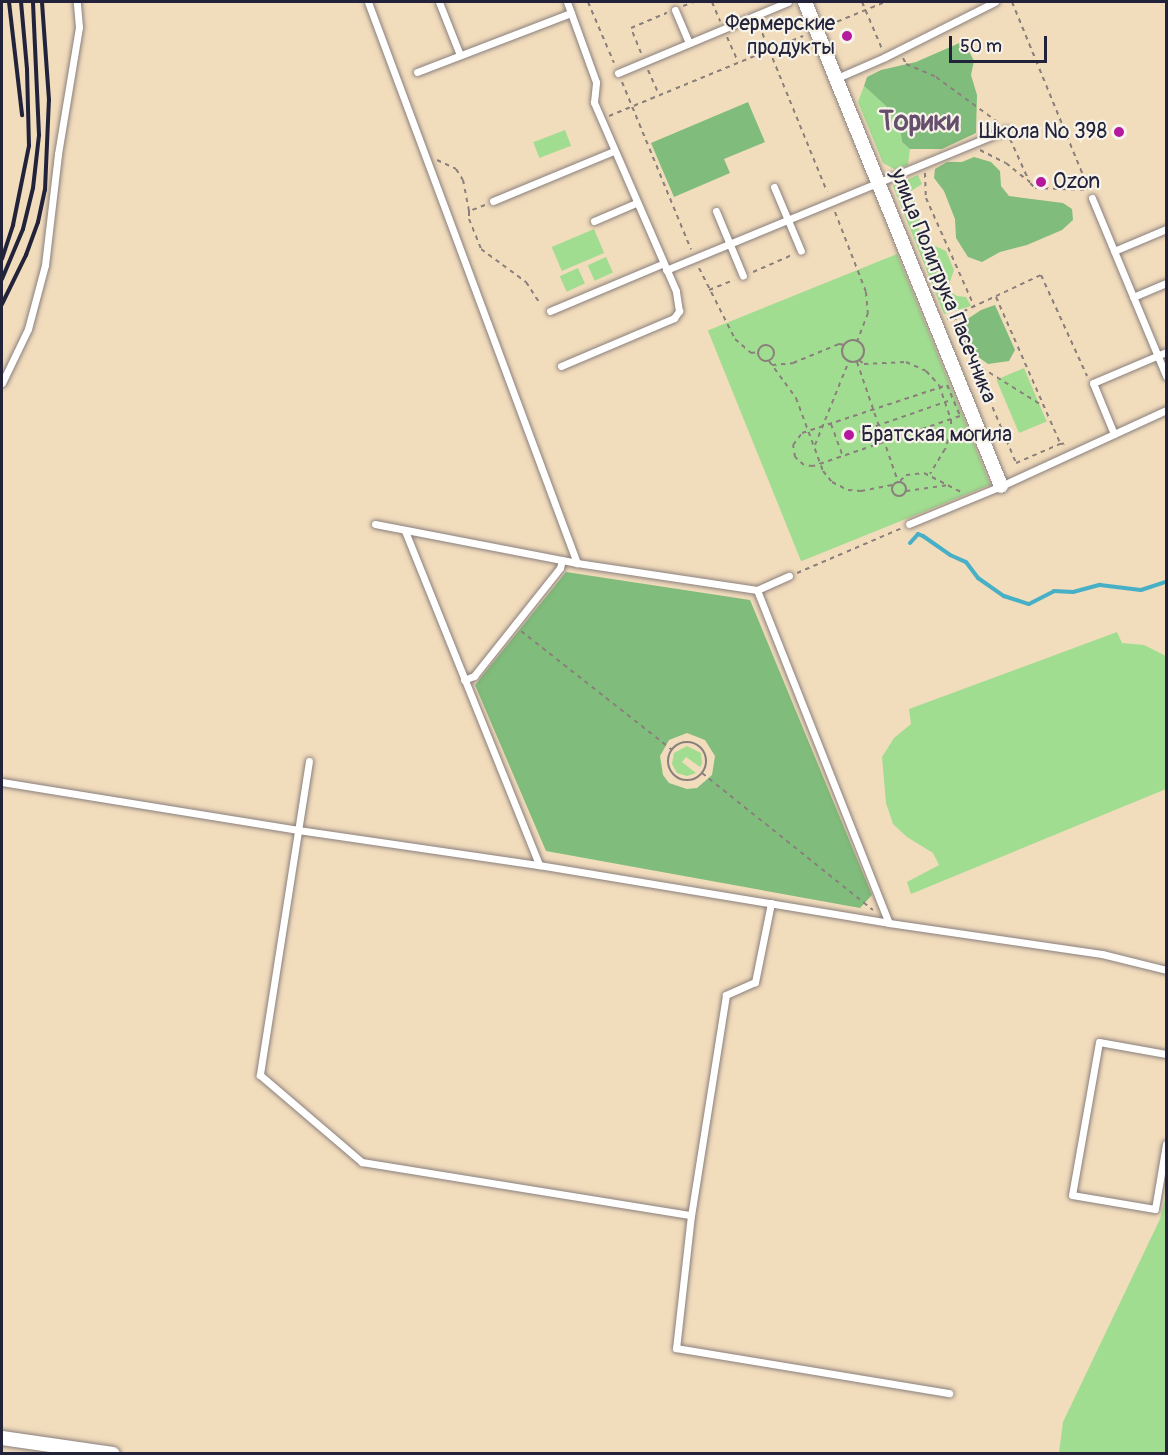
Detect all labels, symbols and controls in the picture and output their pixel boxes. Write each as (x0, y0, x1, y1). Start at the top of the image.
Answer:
place label: Фермерские продукты (725, 11, 835, 61)
scale bar (952, 24, 1050, 62)
marker: Фермерские продукты (840, 29, 854, 43)
text: 50 m (960, 35, 1002, 58)
district label: Торики (879, 106, 959, 138)
place label: Школа № 398 (979, 119, 1107, 145)
marker: Школа № 398 (1112, 125, 1126, 139)
street label: улица Политрука Пасечника (884, 165, 1002, 407)
place label: Ozon (1053, 169, 1100, 195)
marker: Ozon (1034, 175, 1048, 189)
place label: Братская могила (861, 422, 1012, 448)
marker: Братская могила (842, 428, 856, 442)

